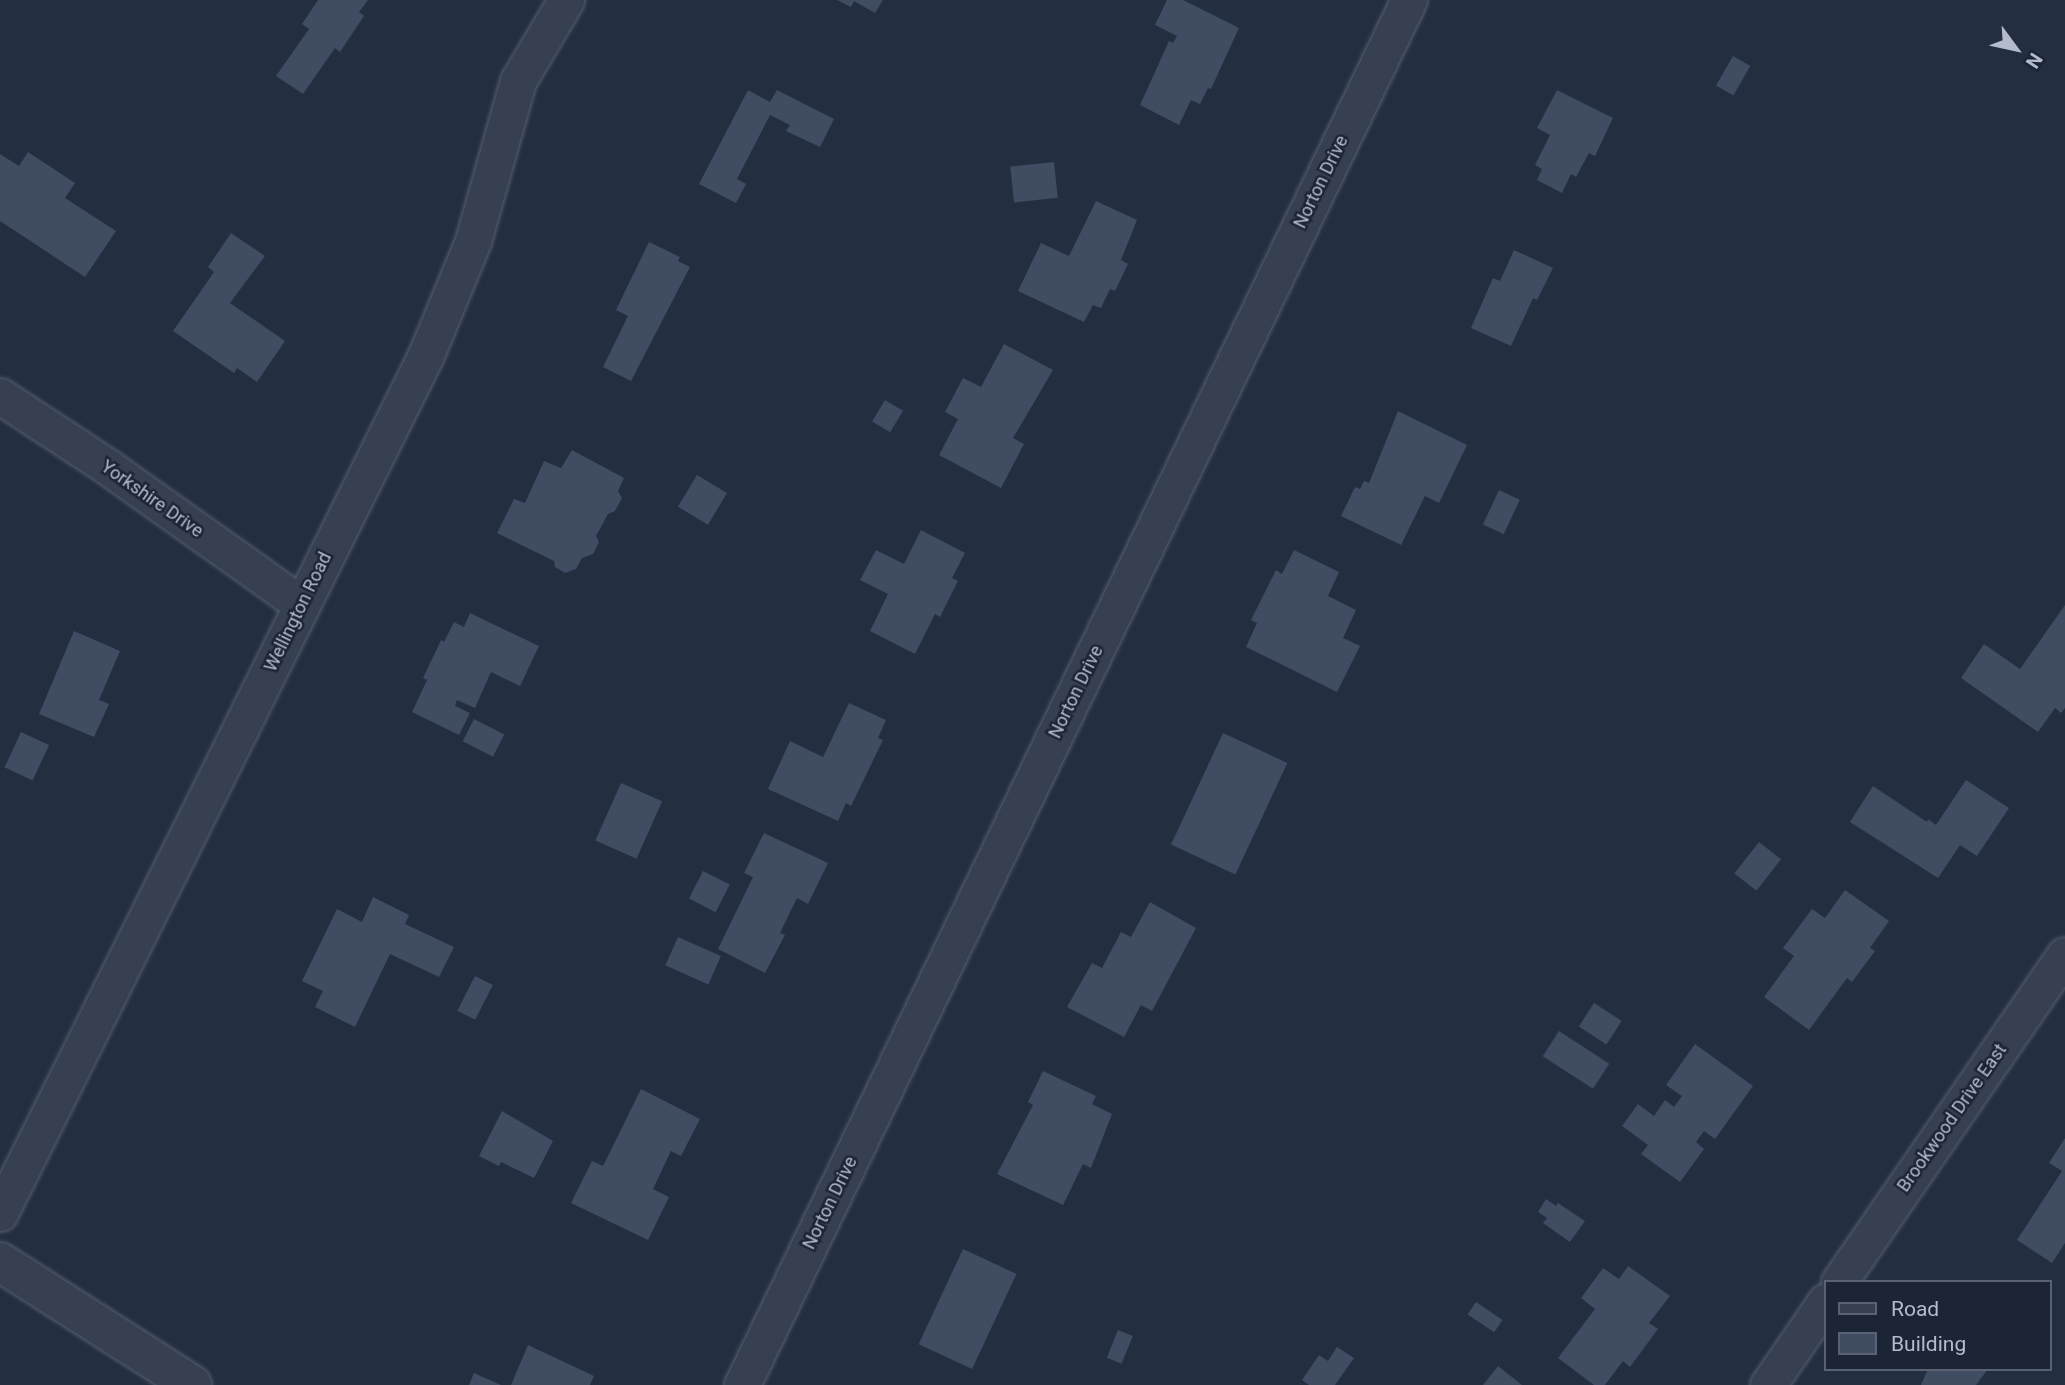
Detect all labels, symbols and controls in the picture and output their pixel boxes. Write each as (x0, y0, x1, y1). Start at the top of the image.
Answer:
north arrow (1981, 14, 2051, 84)
text: N (2021, 49, 2047, 73)
street label: Norton Drive (1289, 132, 1353, 232)
street label: Yorkshire Drive (97, 456, 207, 542)
street label: Wellington Road (260, 549, 336, 675)
street label: Norton Drive (1044, 642, 1108, 742)
street label: Brookwood Drive East (1893, 1040, 2011, 1196)
street label: Norton Drive (798, 1153, 862, 1253)
legend (1824, 1280, 2051, 1371)
text: Road (1891, 1297, 1939, 1321)
text: Building (1891, 1332, 1966, 1356)

